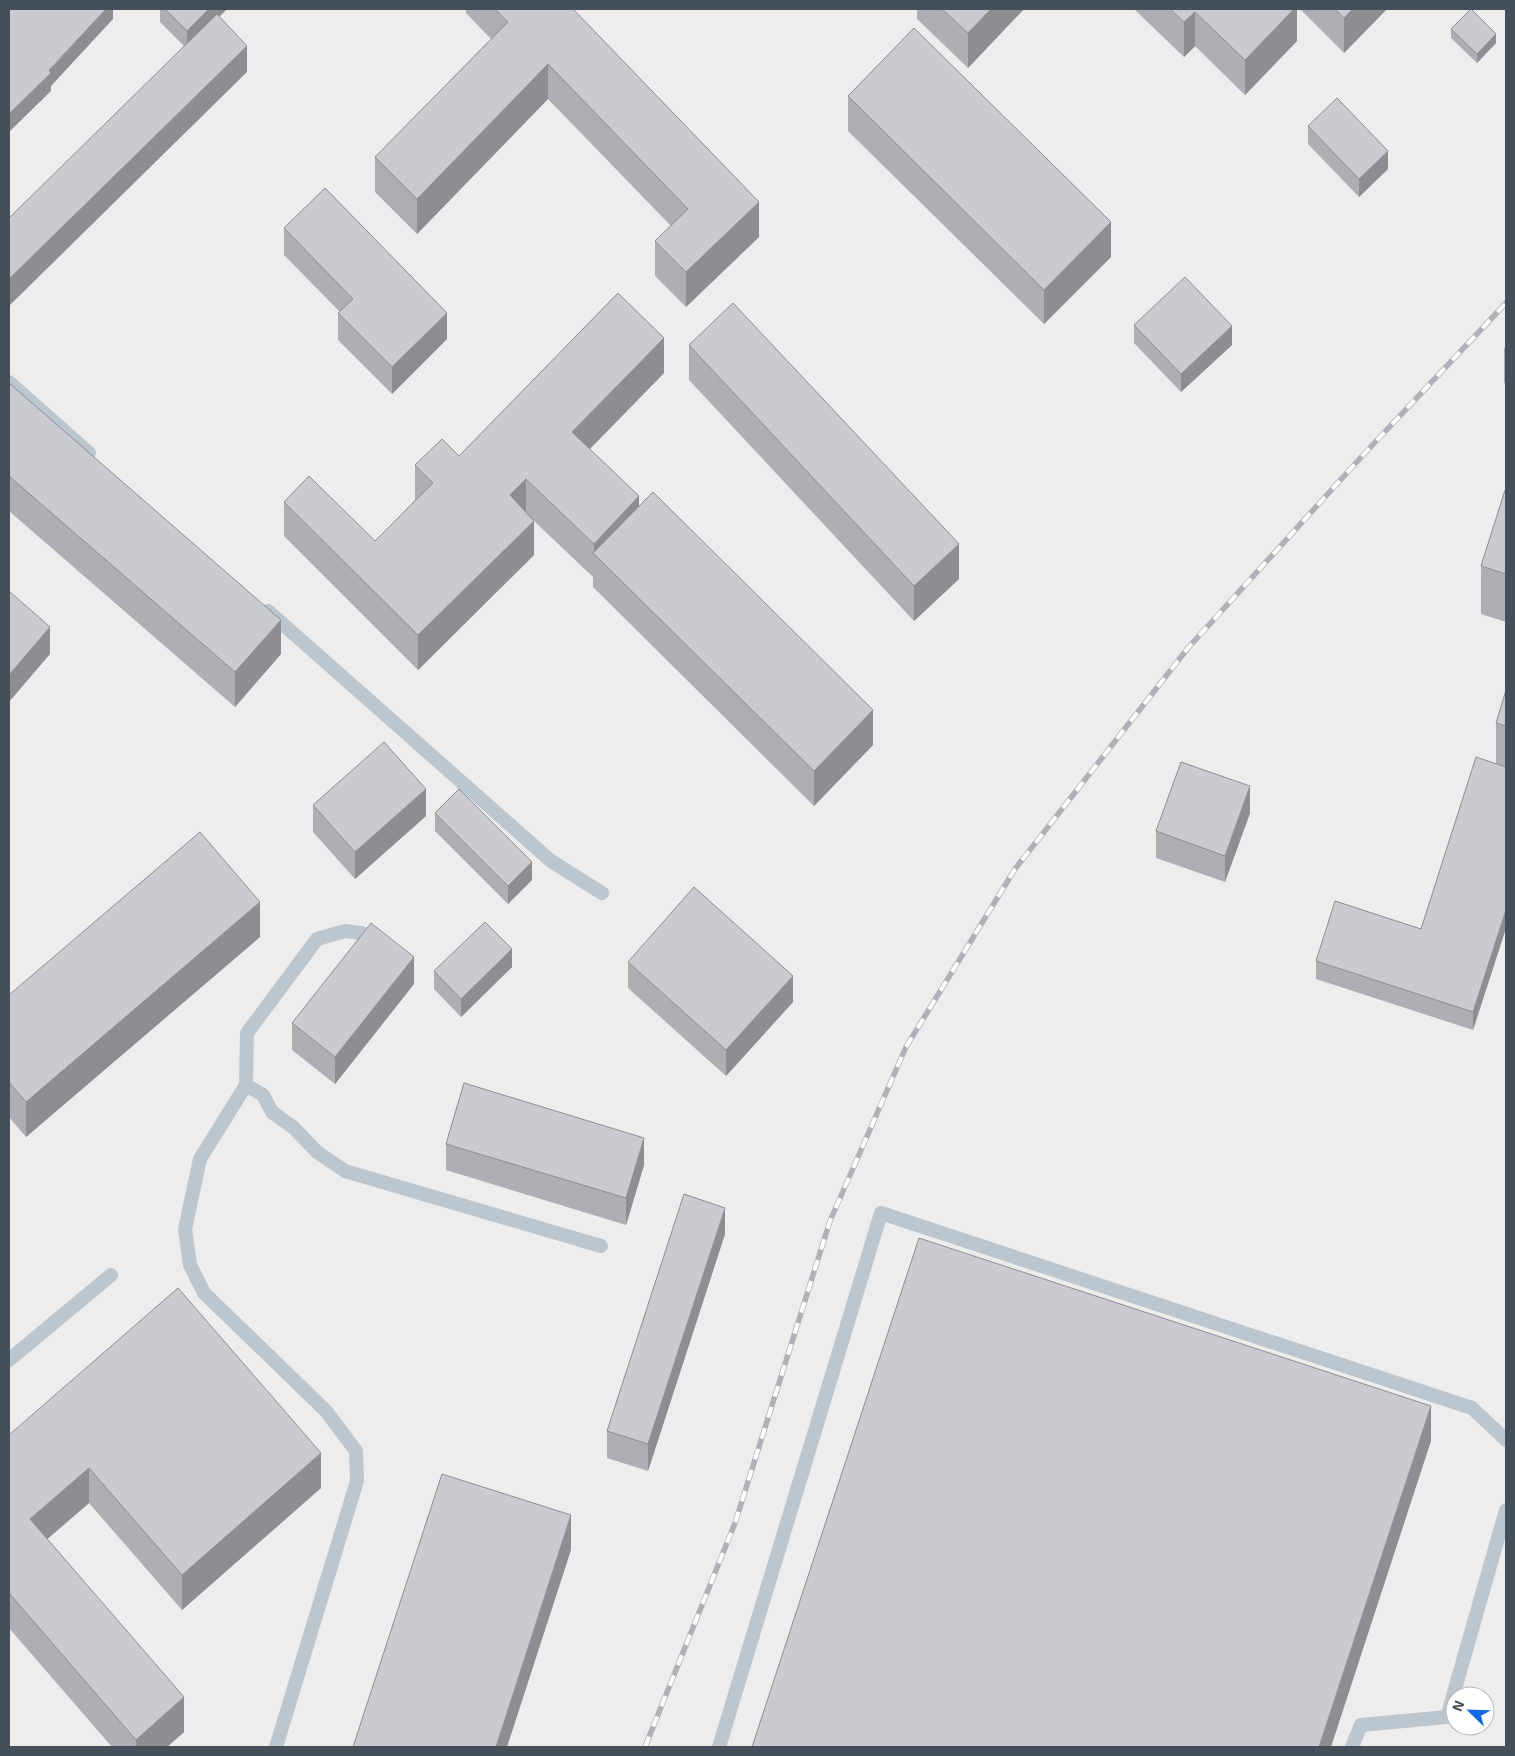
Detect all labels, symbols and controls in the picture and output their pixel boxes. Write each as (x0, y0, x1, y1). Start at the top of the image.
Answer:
north arrow (1445, 1686, 1495, 1736)
text: N (1448, 1698, 1467, 1714)

